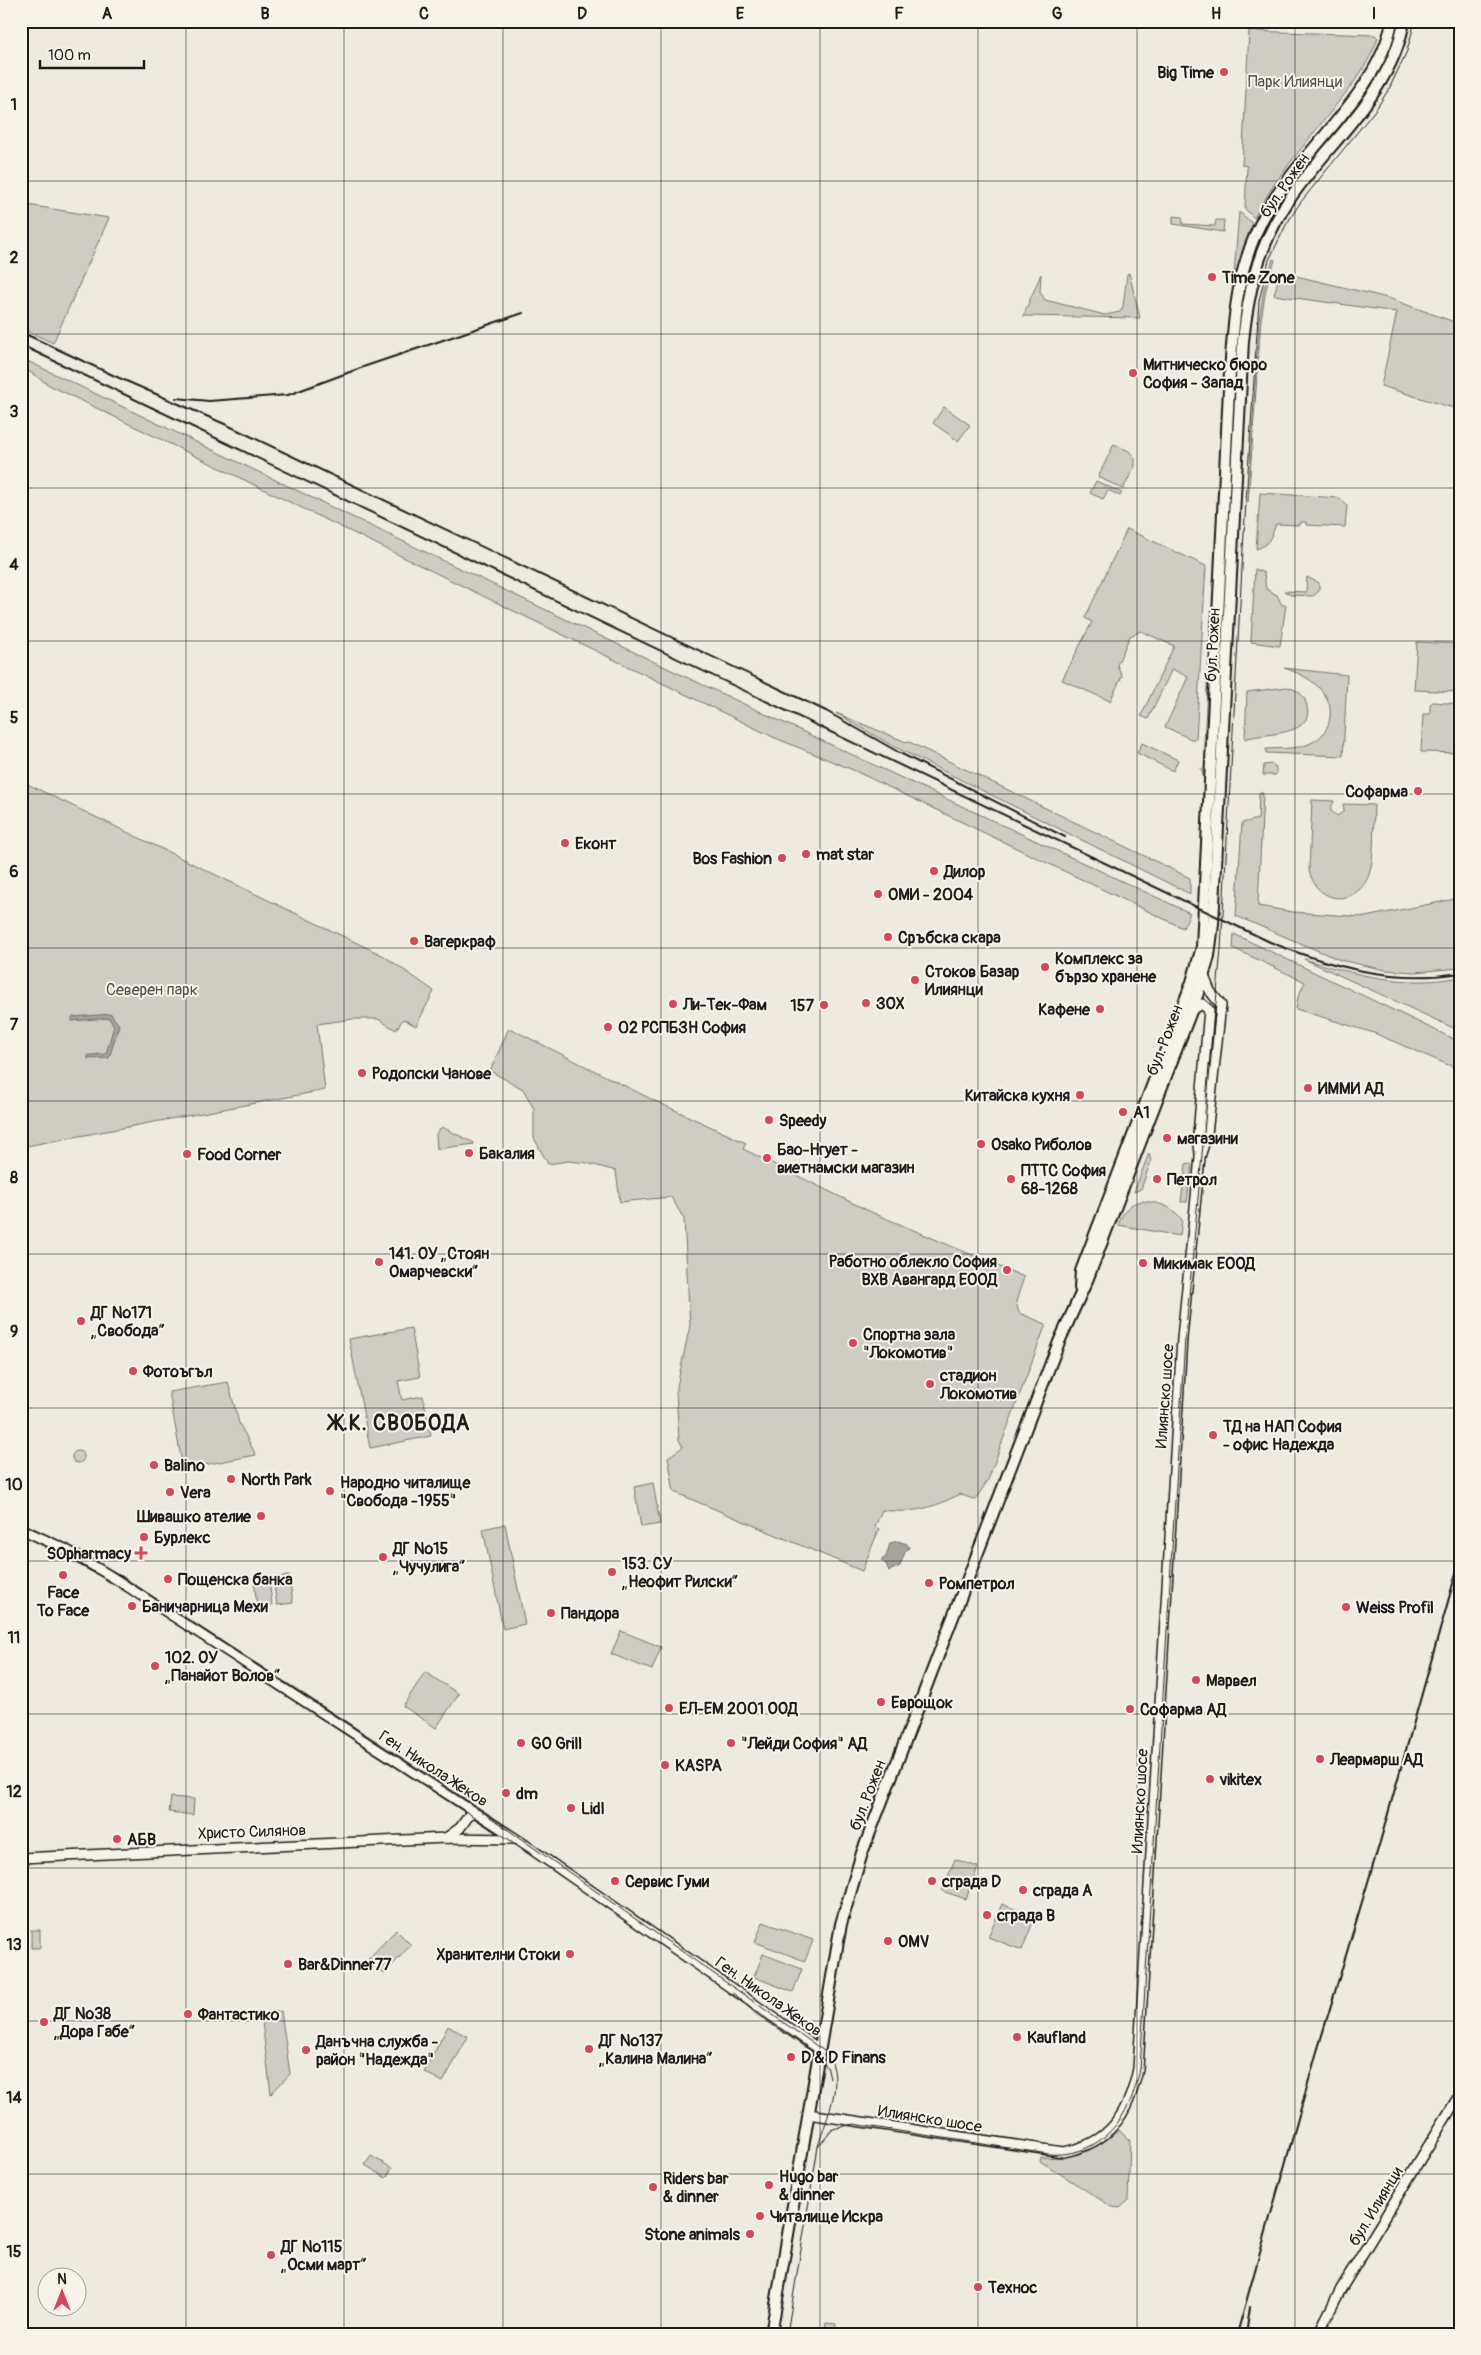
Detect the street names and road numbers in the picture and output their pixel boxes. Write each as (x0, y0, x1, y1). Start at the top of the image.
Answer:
street label: бул. Рожен (1255, 149, 1314, 222)
street label: бул. Рожен (1201, 608, 1225, 683)
street label: бул. Рожен (1142, 1002, 1188, 1079)
street label: Илиянско шосе (1151, 1343, 1179, 1449)
street label: Ген. Никола Жеков (375, 1726, 492, 1812)
street label: Илиянско шосе (1127, 1748, 1153, 1854)
street label: бул. Рожен (845, 1757, 891, 1834)
street label: Христо Силянов (197, 1820, 307, 1844)
street label: Ген. Никола Жеков (711, 1952, 826, 2041)
street label: Илиянско шосе (876, 2101, 983, 2137)
street label: бул. Илиянци (1344, 2163, 1407, 2250)

